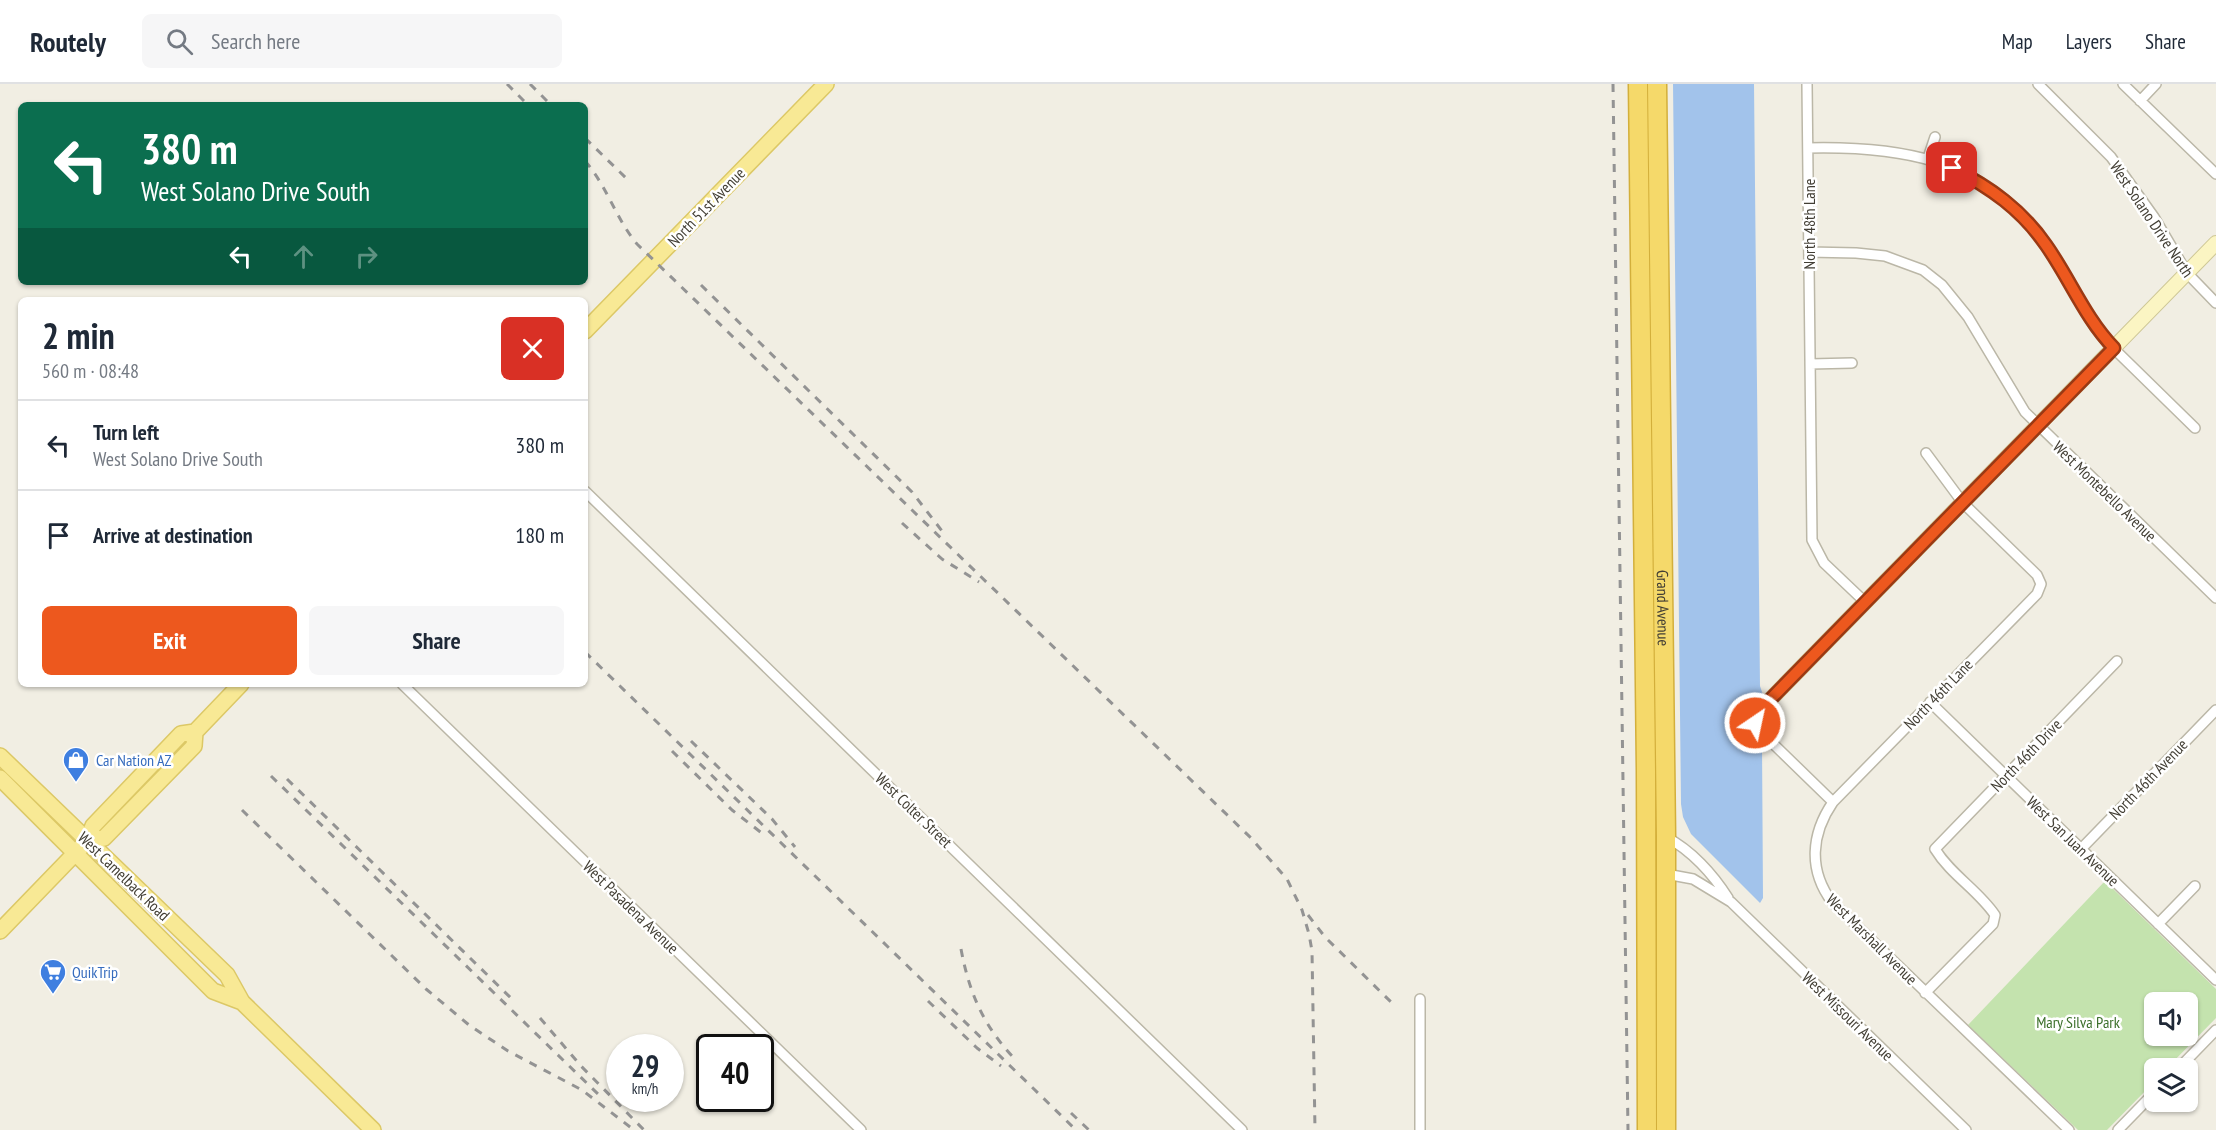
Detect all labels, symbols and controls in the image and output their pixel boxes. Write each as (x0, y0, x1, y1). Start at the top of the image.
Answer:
search box (142, 14, 562, 68)
text: Routely (30, 23, 106, 60)
icon: search (163, 25, 196, 58)
text: Search here (211, 27, 300, 55)
text: Map (2002, 28, 2033, 55)
text: Layers (2066, 28, 2112, 55)
text: Share (2145, 28, 2186, 55)
text: 380 m (141, 121, 238, 176)
icon: left (42, 126, 120, 204)
pin (1926, 142, 1977, 193)
icon: arrive (1935, 151, 1968, 184)
street label: West Solano Drive North (2106, 157, 2198, 281)
street label: North 51st Avenue (663, 163, 749, 251)
text: West Solano Drive South (141, 174, 370, 208)
street label: North 48th Lane (1799, 179, 1819, 269)
icon: left (224, 240, 257, 273)
icon: ahead (287, 240, 320, 273)
icon: right (350, 240, 383, 273)
text: 2 min (42, 312, 115, 359)
button: close (501, 317, 564, 380)
text: 560 m · 08:48 (42, 358, 139, 384)
text: Turn left (93, 418, 159, 446)
icon: left (42, 429, 75, 462)
text: 380 m (515, 431, 564, 459)
street label: West Montebello Avenue (2049, 436, 2161, 546)
text: West Solano Drive South (93, 446, 263, 472)
icon: arrive (42, 519, 75, 552)
text: Arrive at destination (93, 521, 253, 549)
text: 180 m (515, 521, 564, 549)
street label: Grand Avenue (1653, 570, 1674, 646)
button: Exit (42, 606, 297, 675)
button: Share (309, 606, 564, 675)
street label: North 46th Lane (1899, 654, 1977, 734)
position arrow (1723, 691, 1787, 755)
street label: North 46th Drive (1986, 714, 2066, 796)
street label: North 46th Avenue (2105, 735, 2191, 823)
shop icon: Car Nation AZ (61, 745, 91, 783)
place label: Car Nation AZ (96, 750, 171, 770)
street label: West Colter Street (871, 768, 957, 852)
street label: West San Juan Avenue (2022, 792, 2124, 890)
street label: West Camelback Road (74, 827, 174, 925)
street label: West Pasadena Avenue (579, 856, 683, 958)
street label: West Marshall Avenue (1822, 889, 1922, 989)
supermarket icon: QuikTrip (38, 957, 68, 995)
place label: QuikTrip (72, 962, 118, 982)
street label: West Missouri Avenue (1798, 967, 1898, 1065)
map controls (2144, 992, 2198, 1112)
button: sound (2144, 992, 2198, 1046)
park label: Mary Silva Park (2036, 1012, 2121, 1032)
speed limit sign: 40 (696, 1034, 774, 1112)
text: 29 (631, 1046, 659, 1085)
button: layers (2144, 1058, 2198, 1112)
text: km/h (632, 1079, 658, 1098)

